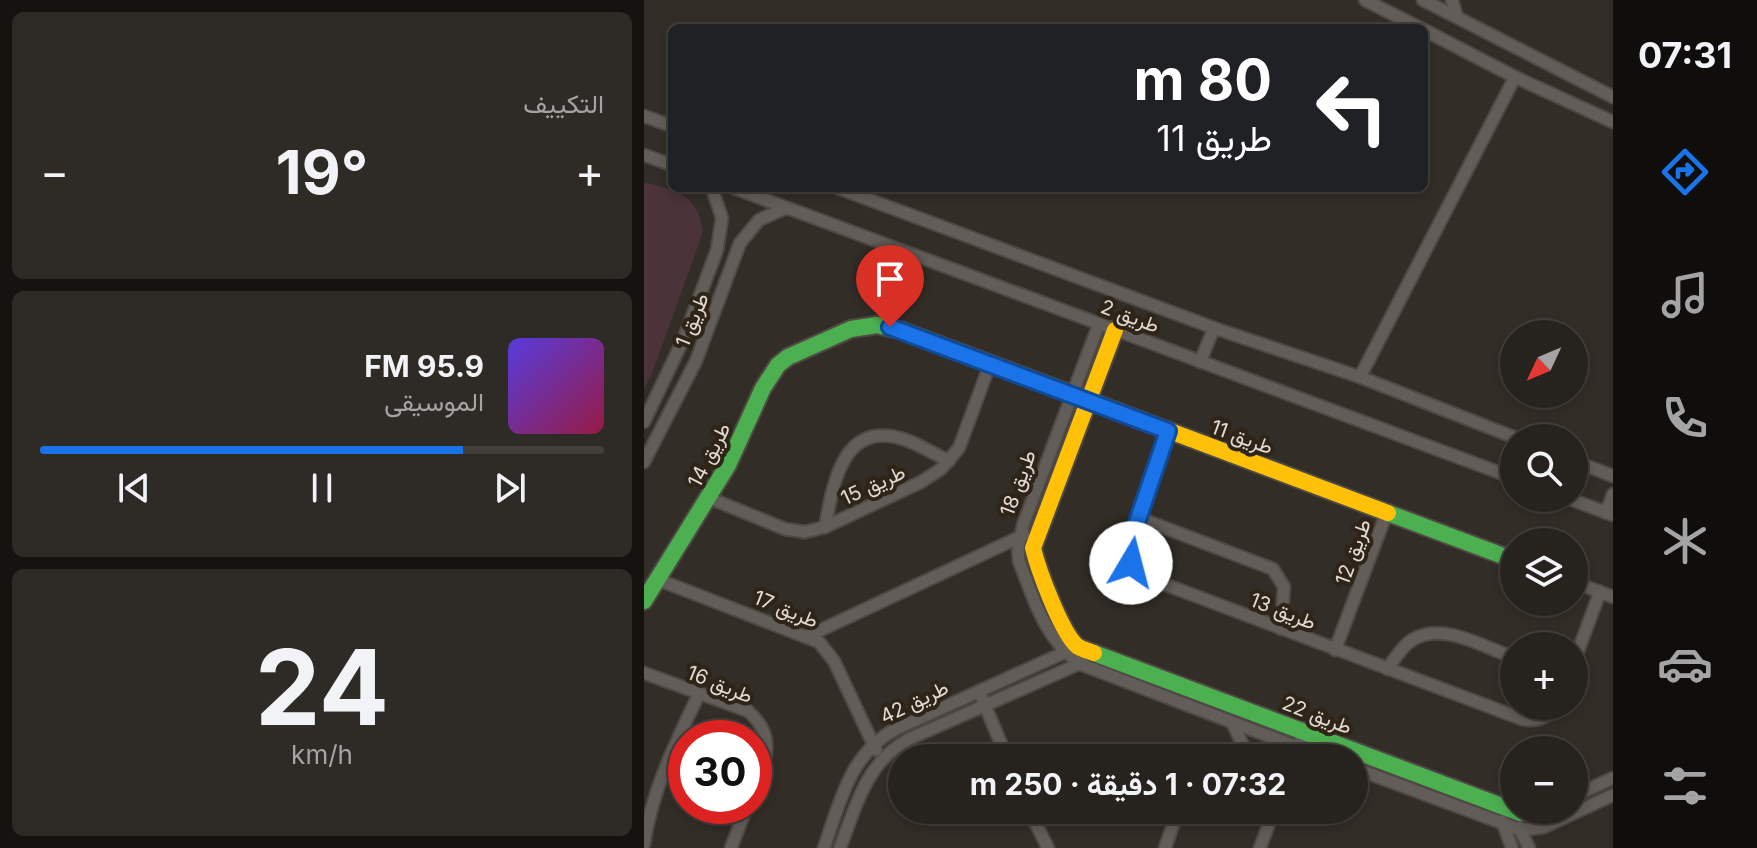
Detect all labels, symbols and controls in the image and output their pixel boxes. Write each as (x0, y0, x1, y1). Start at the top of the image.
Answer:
text: 07:31 (1638, 33, 1732, 77)
text: 80 m (1133, 46, 1272, 114)
icon: left (1300, 56, 1404, 160)
text: التكييف (523, 88, 604, 119)
text: طريق 11 (1156, 116, 1272, 160)
text: 19° (276, 136, 368, 208)
icon: directions (1657, 144, 1713, 200)
text: − (40, 145, 69, 199)
text: + (575, 145, 604, 199)
pin (856, 245, 924, 327)
icon: arrive (868, 257, 912, 301)
icon: music (1657, 267, 1713, 323)
street label: طريق 1 (670, 289, 715, 351)
street label: طريق 2 (1097, 294, 1162, 339)
north arrow (1500, 320, 1588, 408)
map controls (1500, 320, 1588, 824)
text: 95.9 FM (364, 348, 484, 384)
text: الموسيقى (384, 386, 484, 417)
icon: phone (1657, 390, 1713, 446)
street label: طريق 11 (1207, 415, 1276, 460)
street label: طريق 14 (683, 419, 736, 492)
button: search (1500, 424, 1588, 512)
street label: طريق 18 (995, 447, 1042, 520)
street label: طريق 15 (837, 460, 909, 511)
icon: previous (112, 466, 156, 510)
icon: pause (300, 466, 344, 510)
icon: next (488, 466, 532, 510)
icon: climate (1657, 513, 1713, 569)
street label: طريق 12 (1330, 516, 1377, 589)
position arrow (1089, 521, 1173, 605)
button: layers (1500, 528, 1588, 616)
street label: طريق 17 (750, 585, 822, 634)
street label: طريق 13 (1246, 588, 1319, 635)
text: 24 (255, 624, 389, 750)
button: + (1500, 632, 1588, 720)
icon: car (1657, 636, 1713, 692)
street label: طريق 16 (683, 660, 756, 709)
street label: طريق 42 (876, 675, 953, 730)
street label: طريق 22 (1279, 691, 1355, 740)
speed limit sign: 30 (668, 720, 772, 824)
button: − (1500, 736, 1588, 824)
text: km/h (291, 739, 353, 770)
icon: filters (1657, 758, 1713, 814)
text: 07:32 · 1 دقيقة · 250 m (970, 766, 1286, 802)

